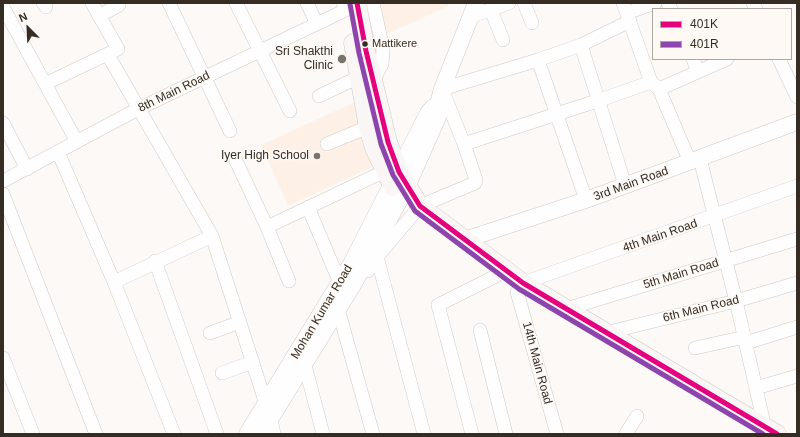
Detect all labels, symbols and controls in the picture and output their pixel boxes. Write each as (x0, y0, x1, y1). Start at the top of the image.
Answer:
north arrow (8, 8, 48, 48)
legend (652, 8, 792, 60)
text: N (17, 10, 29, 24)
text: 401K (690, 17, 718, 31)
place label: Mattikere (372, 37, 417, 51)
text: 401R (690, 37, 719, 51)
marker: Mattikere (360, 39, 370, 49)
place label: Sri Shakthi Clinic (275, 45, 333, 73)
marker: Sri Shakthi Clinic (336, 53, 348, 65)
street label: 8th Main Road (136, 68, 212, 116)
place label: Iyer High School (221, 149, 309, 163)
marker: Iyer High School (312, 151, 322, 161)
street label: 3rd Main Road (592, 164, 670, 204)
street label: 4th Main Road (621, 216, 699, 256)
street label: 5th Main Road (642, 256, 720, 292)
street label: Mohan Kumar Road (288, 262, 356, 362)
street label: 6th Main Road (661, 293, 741, 325)
street label: 14th Main Road (519, 320, 555, 406)

